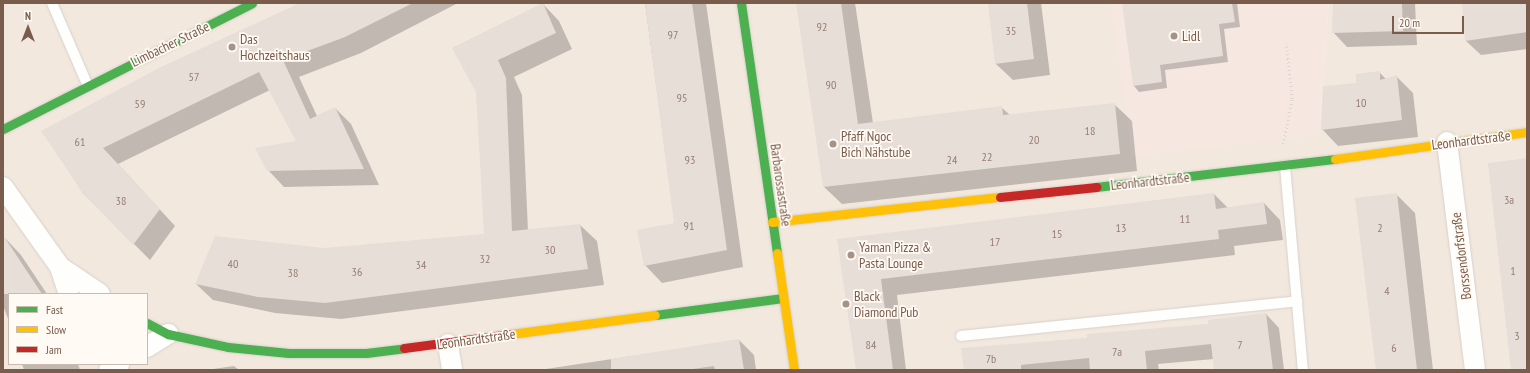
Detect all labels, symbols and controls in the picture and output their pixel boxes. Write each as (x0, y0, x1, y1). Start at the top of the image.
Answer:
north arrow (8, 8, 48, 48)
scale bar (1394, 8, 1466, 34)
text: N (25, 9, 31, 23)
text: 20 m (1399, 15, 1420, 30)
street label: Limbacher Straße (128, 18, 212, 70)
house number: 92 (817, 20, 827, 34)
house number: 35 (1006, 24, 1016, 38)
house number: 97 (668, 28, 678, 42)
place label: Lidl (1182, 28, 1200, 44)
place label: Das Hochzeitshaus (240, 31, 310, 64)
marker: Lidl (1169, 31, 1179, 41)
marker: Das Hochzeitshaus (227, 42, 237, 52)
house number: 57 (189, 70, 199, 84)
house number: 90 (826, 78, 836, 92)
house number: 95 (677, 91, 687, 105)
house number: 10 (1356, 96, 1366, 110)
house number: 59 (135, 97, 145, 111)
house number: 18 (1085, 124, 1095, 138)
street label: Leonhardtstraße (1431, 127, 1511, 153)
place label: Pfaff Ngoc Bich Nähstube (841, 128, 911, 160)
house number: 20 (1029, 133, 1039, 147)
house number: 61 (75, 135, 85, 149)
marker: Pfaff Ngoc Bich Nähstube (828, 139, 838, 149)
street label: Barbarossastraße (767, 143, 795, 227)
house number: 22 (982, 150, 992, 164)
house number: 93 (685, 153, 695, 167)
house number: 24 (947, 153, 957, 167)
street label: Leonhardtstraße (1110, 169, 1190, 193)
house number: 3a (1504, 193, 1514, 207)
house number: 38 (116, 194, 126, 208)
street label: Borssendorfstraße (1447, 211, 1475, 301)
house number: 11 (1180, 212, 1190, 226)
house number: 91 (684, 219, 694, 233)
house number: 13 (1116, 221, 1126, 235)
house number: 2 (1377, 221, 1383, 235)
house number: 15 (1052, 227, 1062, 241)
house number: 17 (990, 235, 1000, 249)
place label: Yaman Pizza & Pasta Lounge (859, 239, 931, 272)
house number: 30 (545, 243, 555, 257)
marker: Yaman Pizza & Pasta Lounge (846, 250, 856, 260)
house number: 32 (480, 252, 490, 266)
house number: 40 (228, 257, 238, 271)
house number: 34 (416, 258, 426, 272)
house number: 1 (1510, 264, 1516, 278)
house number: 36 (352, 265, 362, 279)
house number: 38 (288, 266, 298, 280)
house number: 4 (1384, 284, 1390, 298)
place label: Black Diamond Pub (854, 288, 918, 320)
legend (8, 293, 148, 365)
marker: Black Diamond Pub (841, 299, 851, 309)
text: Fast (46, 302, 63, 317)
text: Slow (46, 322, 66, 337)
street label: Leonhardtstraße (436, 325, 516, 353)
house number: 3 (1514, 329, 1520, 343)
house number: 84 (866, 338, 876, 352)
house number: 7 (1237, 338, 1243, 352)
house number: 6 (1391, 341, 1397, 355)
text: Jam (46, 342, 62, 357)
house number: 7a (1112, 345, 1122, 359)
house number: 7b (986, 352, 996, 366)

